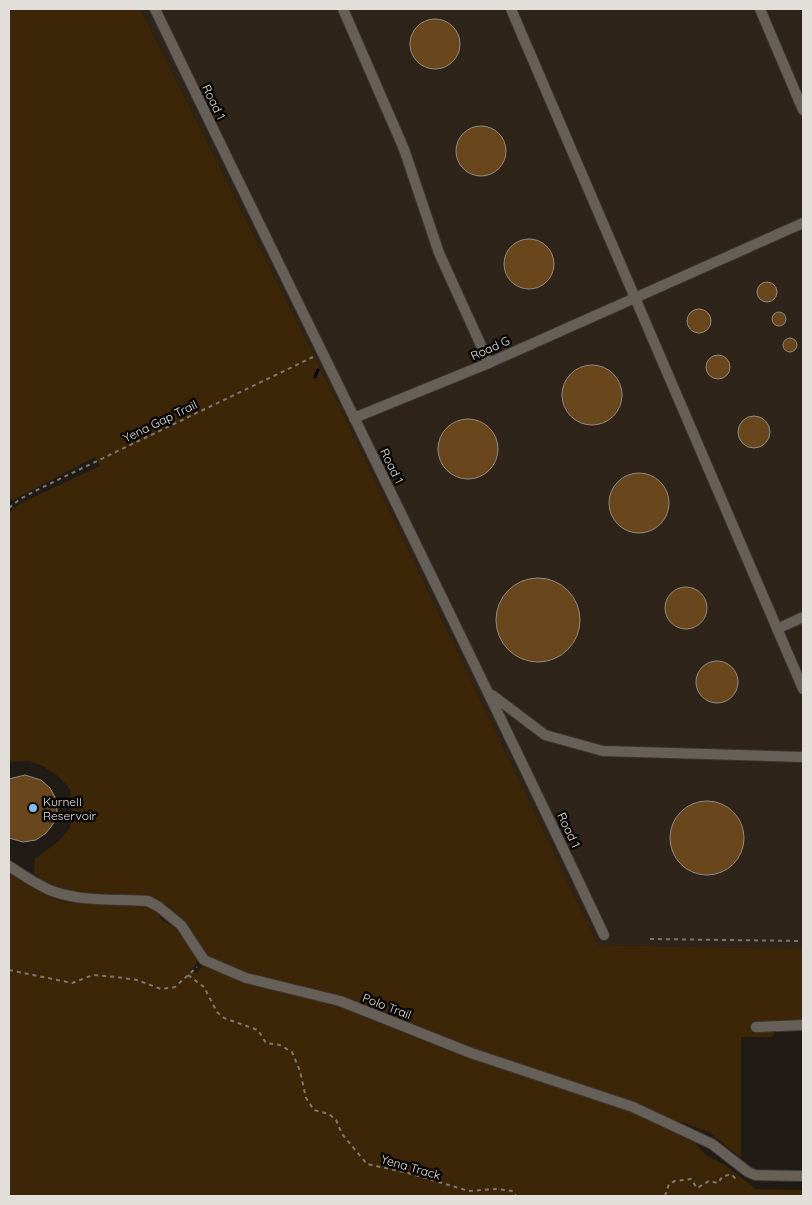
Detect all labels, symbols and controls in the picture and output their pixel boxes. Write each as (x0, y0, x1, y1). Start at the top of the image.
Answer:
street label: Road 1 (199, 82, 229, 122)
street label: Road G (468, 333, 512, 363)
street label: Yena Gap Trail (121, 397, 199, 445)
street label: Road 1 (377, 446, 407, 486)
place label: Kurnell Reservoir (43, 794, 96, 823)
marker: Kurnell Reservoir (27, 802, 39, 814)
street label: Road 1 (554, 810, 584, 850)
street label: Polo Trail (360, 990, 414, 1022)
street label: Yena Track (379, 1151, 443, 1183)

